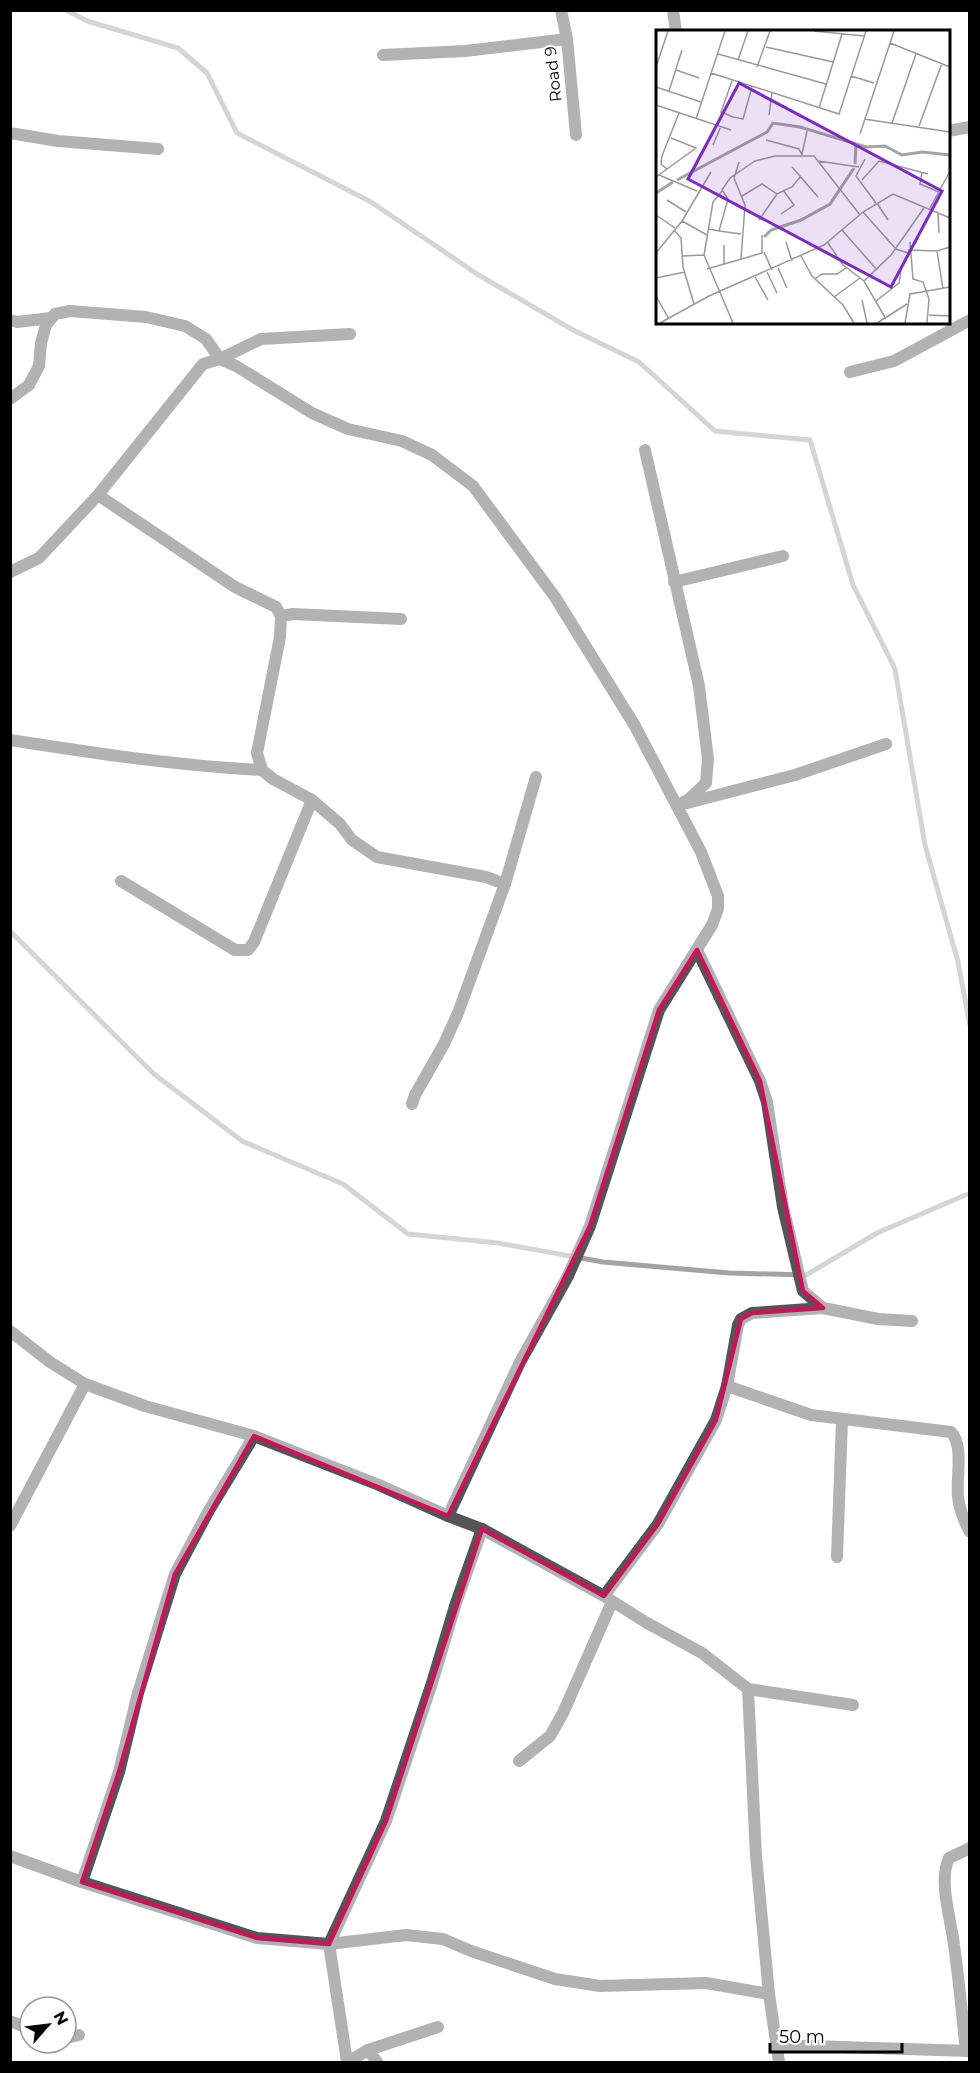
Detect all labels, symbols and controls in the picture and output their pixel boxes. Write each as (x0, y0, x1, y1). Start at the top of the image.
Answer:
inset map (656, 30, 950, 324)
street label: Road 9 (541, 45, 565, 103)
north arrow (18, 1995, 78, 2055)
text: N (49, 2008, 72, 2028)
scale bar (770, 2016, 902, 2054)
text: 50 m (779, 2026, 825, 2048)

